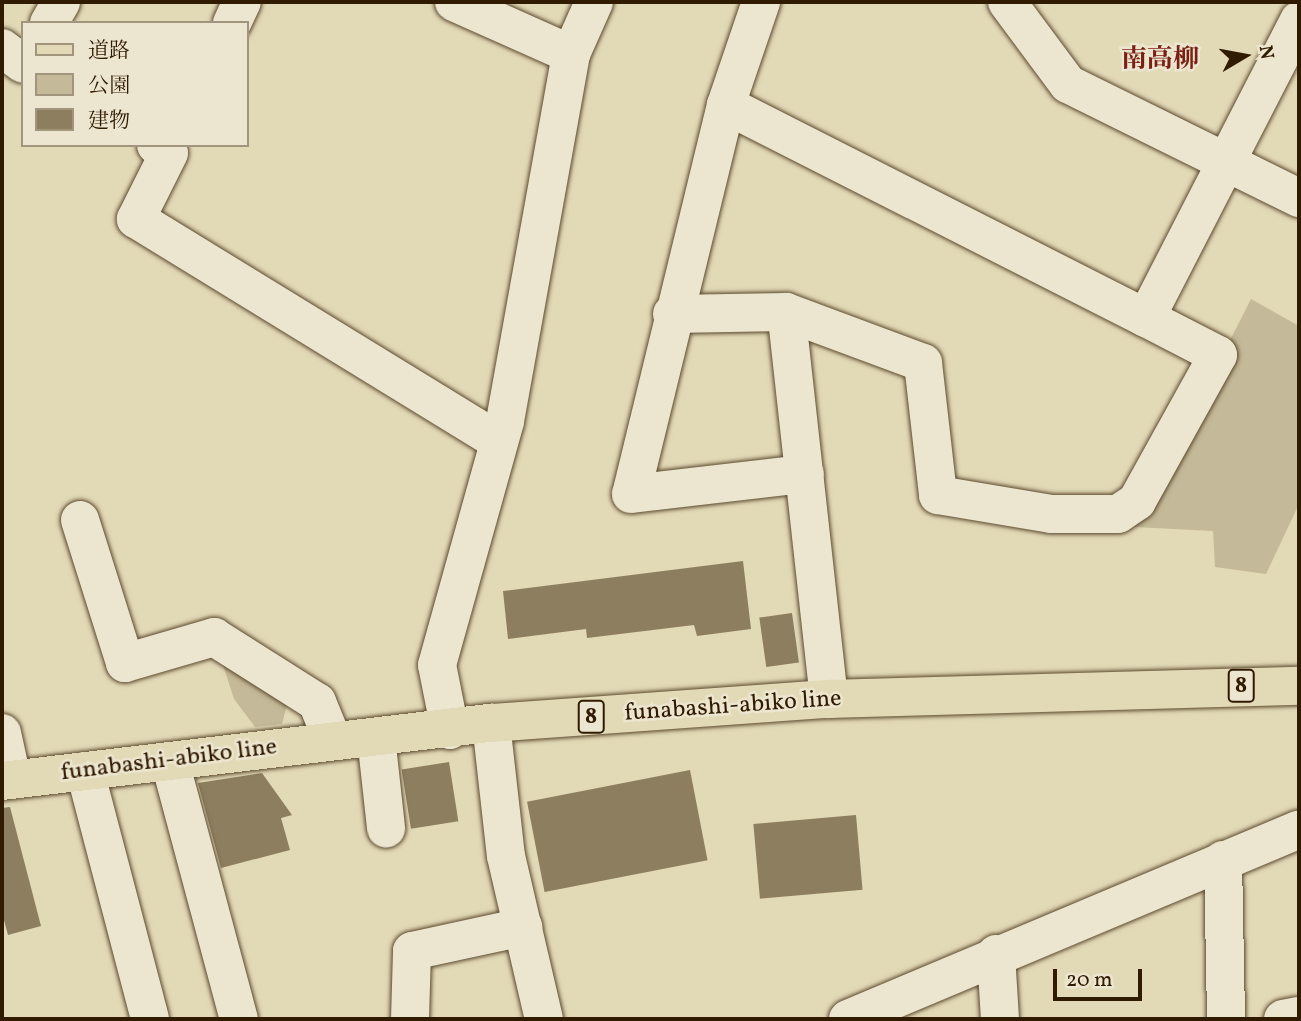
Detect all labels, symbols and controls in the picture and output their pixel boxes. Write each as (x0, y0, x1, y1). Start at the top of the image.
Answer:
legend (21, 21, 248, 147)
north arrow (1210, 21, 1280, 91)
text: 道路 (88, 37, 130, 66)
text: N (1252, 43, 1280, 61)
district label: 南高柳 (1121, 45, 1199, 77)
text: 公園 (88, 72, 130, 101)
text: 建物 (88, 107, 130, 136)
road number: 8 (1227, 666, 1255, 706)
street label: funabashi-abiko line (623, 685, 843, 729)
road number: 8 (577, 698, 605, 736)
street label: funabashi-abiko line (59, 733, 279, 789)
scale bar (1056, 954, 1145, 998)
text: 20 m (1066, 966, 1112, 995)

